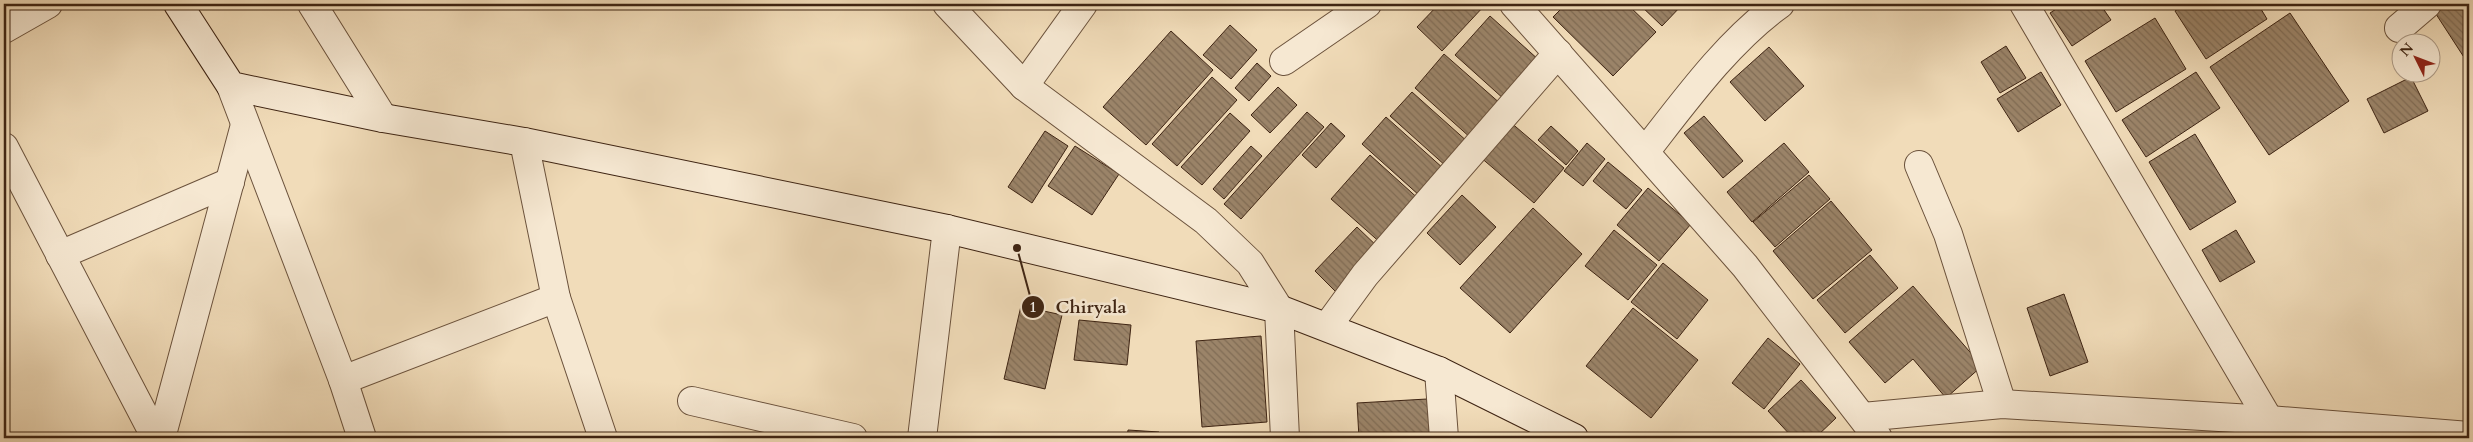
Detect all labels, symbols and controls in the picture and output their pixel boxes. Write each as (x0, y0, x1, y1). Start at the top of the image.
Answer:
north arrow (2390, 32, 2440, 82)
text: N (2396, 39, 2418, 61)
callout: Chiryala (1020, 290, 1136, 323)
text: Chiryala (1056, 295, 1127, 320)
text: 1 (1029, 297, 1037, 317)

